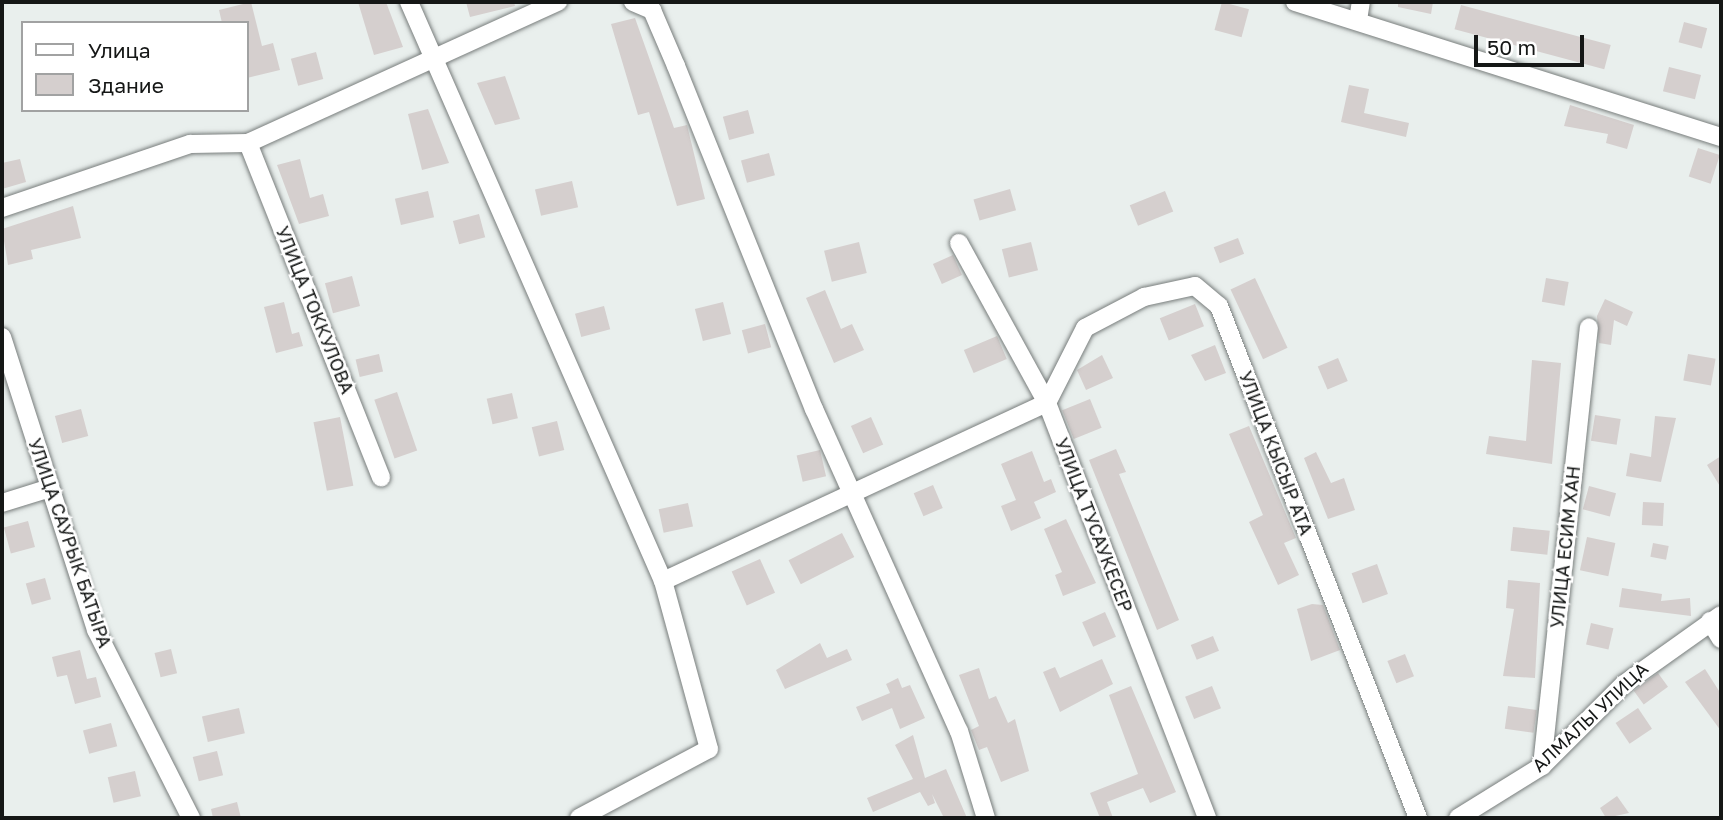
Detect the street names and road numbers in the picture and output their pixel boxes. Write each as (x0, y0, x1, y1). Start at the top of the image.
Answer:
street label: УЛИЦА ТОККУЛОВА (271, 223, 359, 397)
street label: УЛИЦА КЫСЫР АТА (1235, 368, 1317, 538)
street label: УЛИЦА САУРЫК БАТЫРА (24, 435, 116, 651)
street label: УЛИЦА ТУСАУКЕСЕР (1051, 435, 1137, 615)
street label: УЛИЦА ЕСИМ ХАН (1546, 465, 1584, 629)
street label: АЛМАЛЫ УЛИЦА (1528, 658, 1652, 776)

